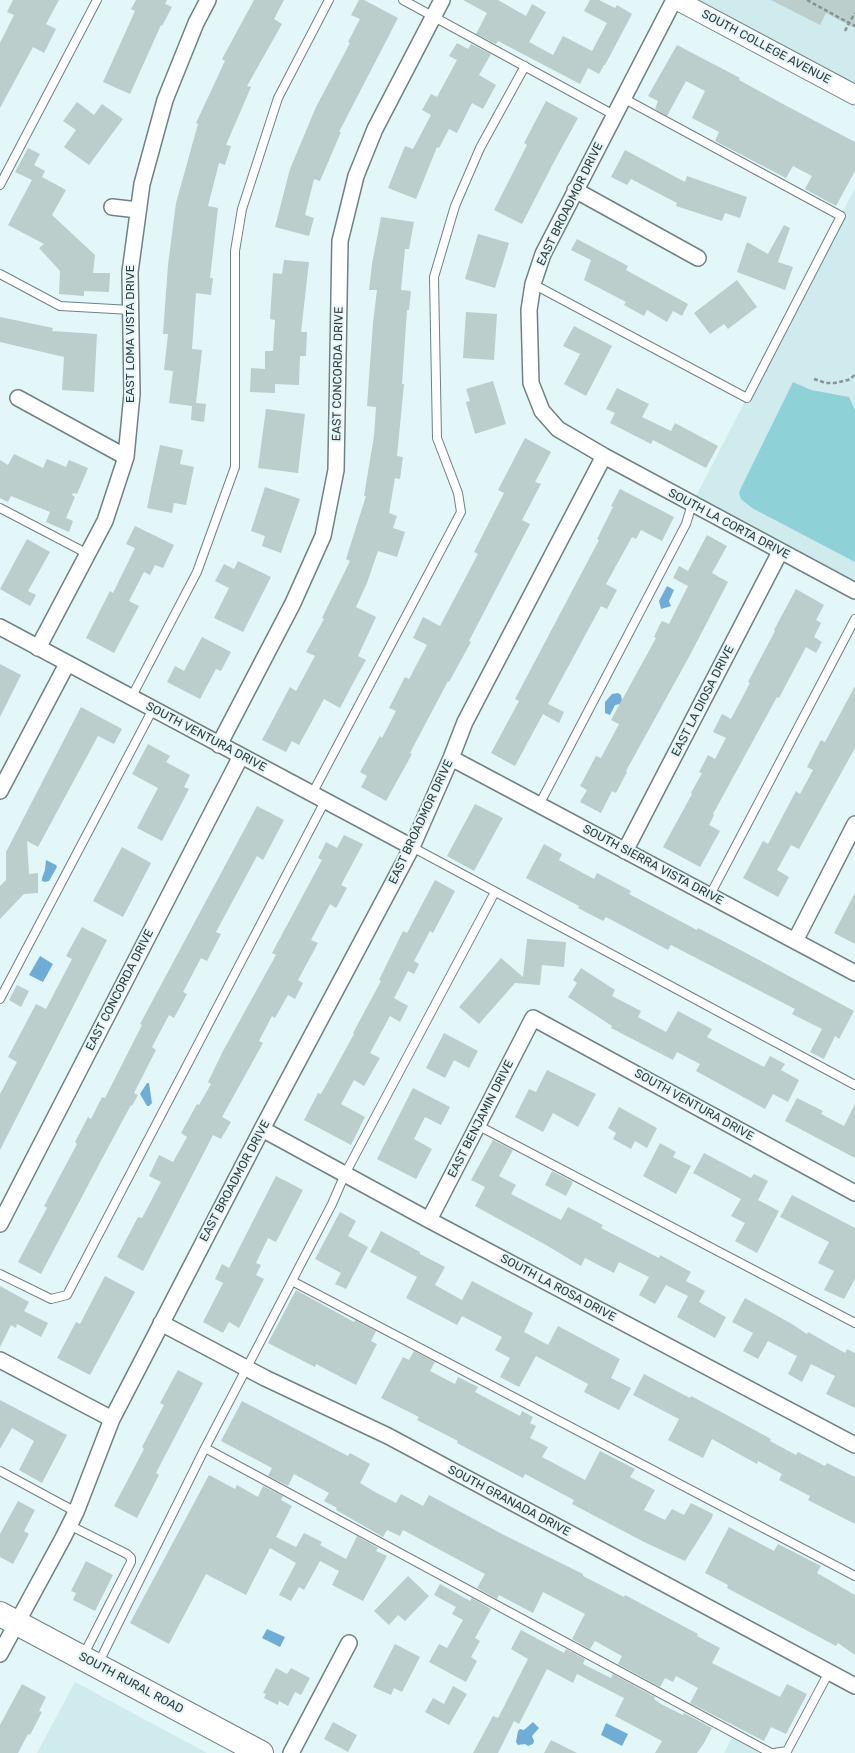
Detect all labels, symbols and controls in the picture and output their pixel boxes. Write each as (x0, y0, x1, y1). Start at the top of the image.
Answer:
street label: SOUTH COLLEGE AVENUE (699, 7, 833, 87)
street label: EAST BROADMOR DRIVE (534, 140, 606, 268)
street label: EAST LOMA VISTA DRIVE (124, 265, 138, 403)
street label: EAST CONCORDA DRIVE (330, 307, 346, 441)
street label: SOUTH LA CORTA DRIVE (666, 486, 792, 562)
street label: EAST LA DIOSA DRIVE (669, 643, 737, 759)
street label: SOUTH VENTURA DRIVE (143, 699, 269, 775)
street label: EAST BROADMOR DRIVE (386, 758, 456, 886)
street label: SOUTH SIERRA VISTA DRIVE (580, 822, 726, 908)
street label: EAST CONCORDA DRIVE (83, 927, 157, 1053)
street label: EAST BENJAMIN DRIVE (445, 1058, 517, 1180)
street label: SOUTH VENTURA DRIVE (632, 1066, 756, 1144)
street label: EAST BROADMOR DRIVE (197, 1118, 273, 1244)
street label: SOUTH LA ROSA DRIVE (498, 1251, 618, 1325)
street label: SOUTH GRANADA DRIVE (445, 1463, 573, 1539)
street label: SOUTH RURAL ROAD (76, 1649, 186, 1717)

